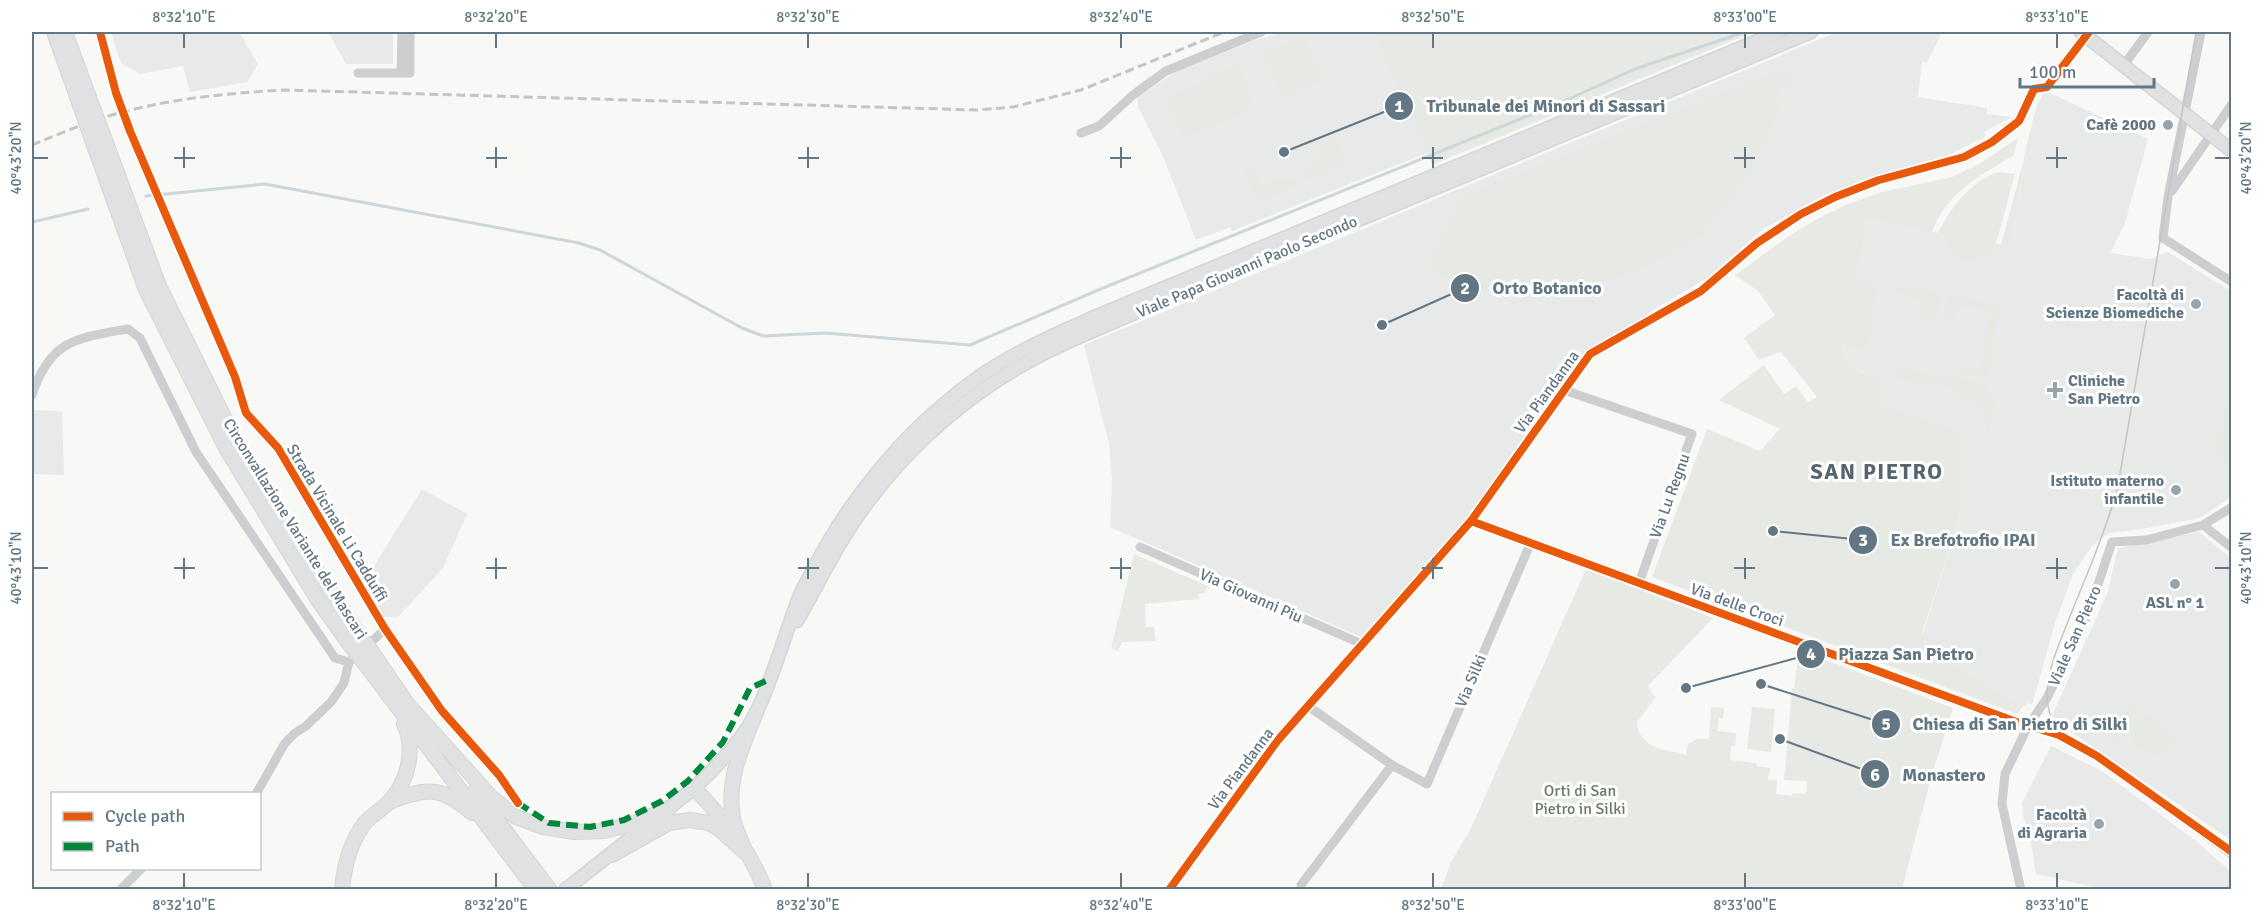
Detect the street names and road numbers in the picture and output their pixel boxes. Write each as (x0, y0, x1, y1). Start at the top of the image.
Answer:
street label: Viale Papa Giovanni Paolo Secondo (1134, 211, 1360, 323)
street label: Via Piandanna (1510, 347, 1584, 437)
street label: Circonvallazione Variante del Mascari (219, 415, 371, 643)
street label: Strada Vicinale Li Cadduffi (282, 441, 392, 605)
street label: Via Lu Regnu (1645, 451, 1695, 541)
street label: Via Giovanni Piu (1196, 564, 1306, 628)
street label: Via delle Croci (1688, 579, 1786, 631)
street label: Viale San Pietro (2044, 583, 2106, 689)
street label: Via Silki (1451, 652, 1491, 710)
street label: Via Piandanna (1204, 724, 1278, 814)

